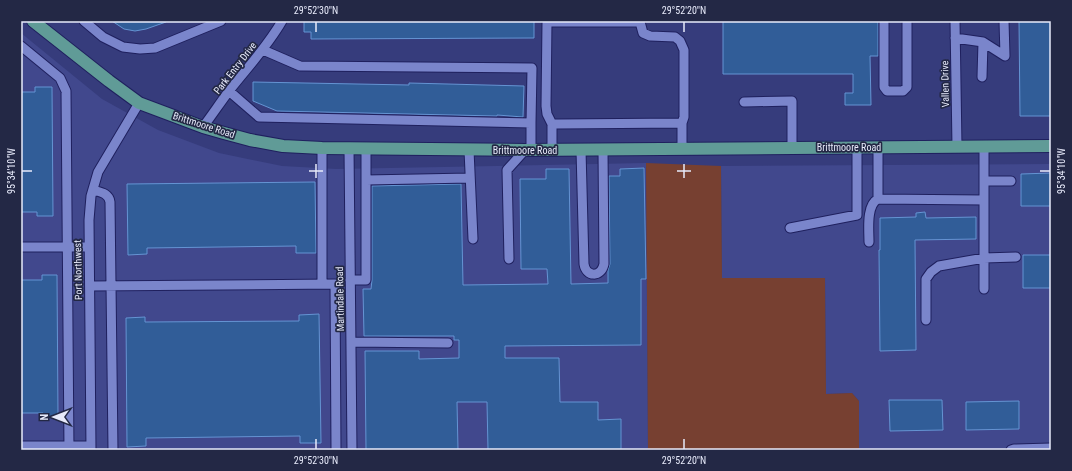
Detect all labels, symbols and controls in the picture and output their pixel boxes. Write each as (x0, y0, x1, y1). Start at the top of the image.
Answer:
text: 29°52'30"N (294, 5, 338, 16)
text: 29°52'20"N (662, 5, 706, 16)
street label: Park Entry Drive (211, 40, 259, 96)
street label: Vallen Drive (939, 60, 951, 107)
street label: Brittmoore Road (172, 110, 236, 140)
street label: Brittmoore Road (817, 142, 881, 153)
street label: Brittmoore Road (493, 145, 557, 156)
text: 95°34'10"W (6, 148, 17, 194)
text: 95°34'10"W (1056, 148, 1067, 194)
street label: Port Northwest (72, 240, 84, 300)
street label: Martindale Road (334, 266, 346, 332)
north arrow (34, 397, 74, 437)
text: N (38, 413, 51, 420)
text: 29°52'30"N (294, 455, 338, 466)
text: 29°52'20"N (662, 455, 706, 466)

